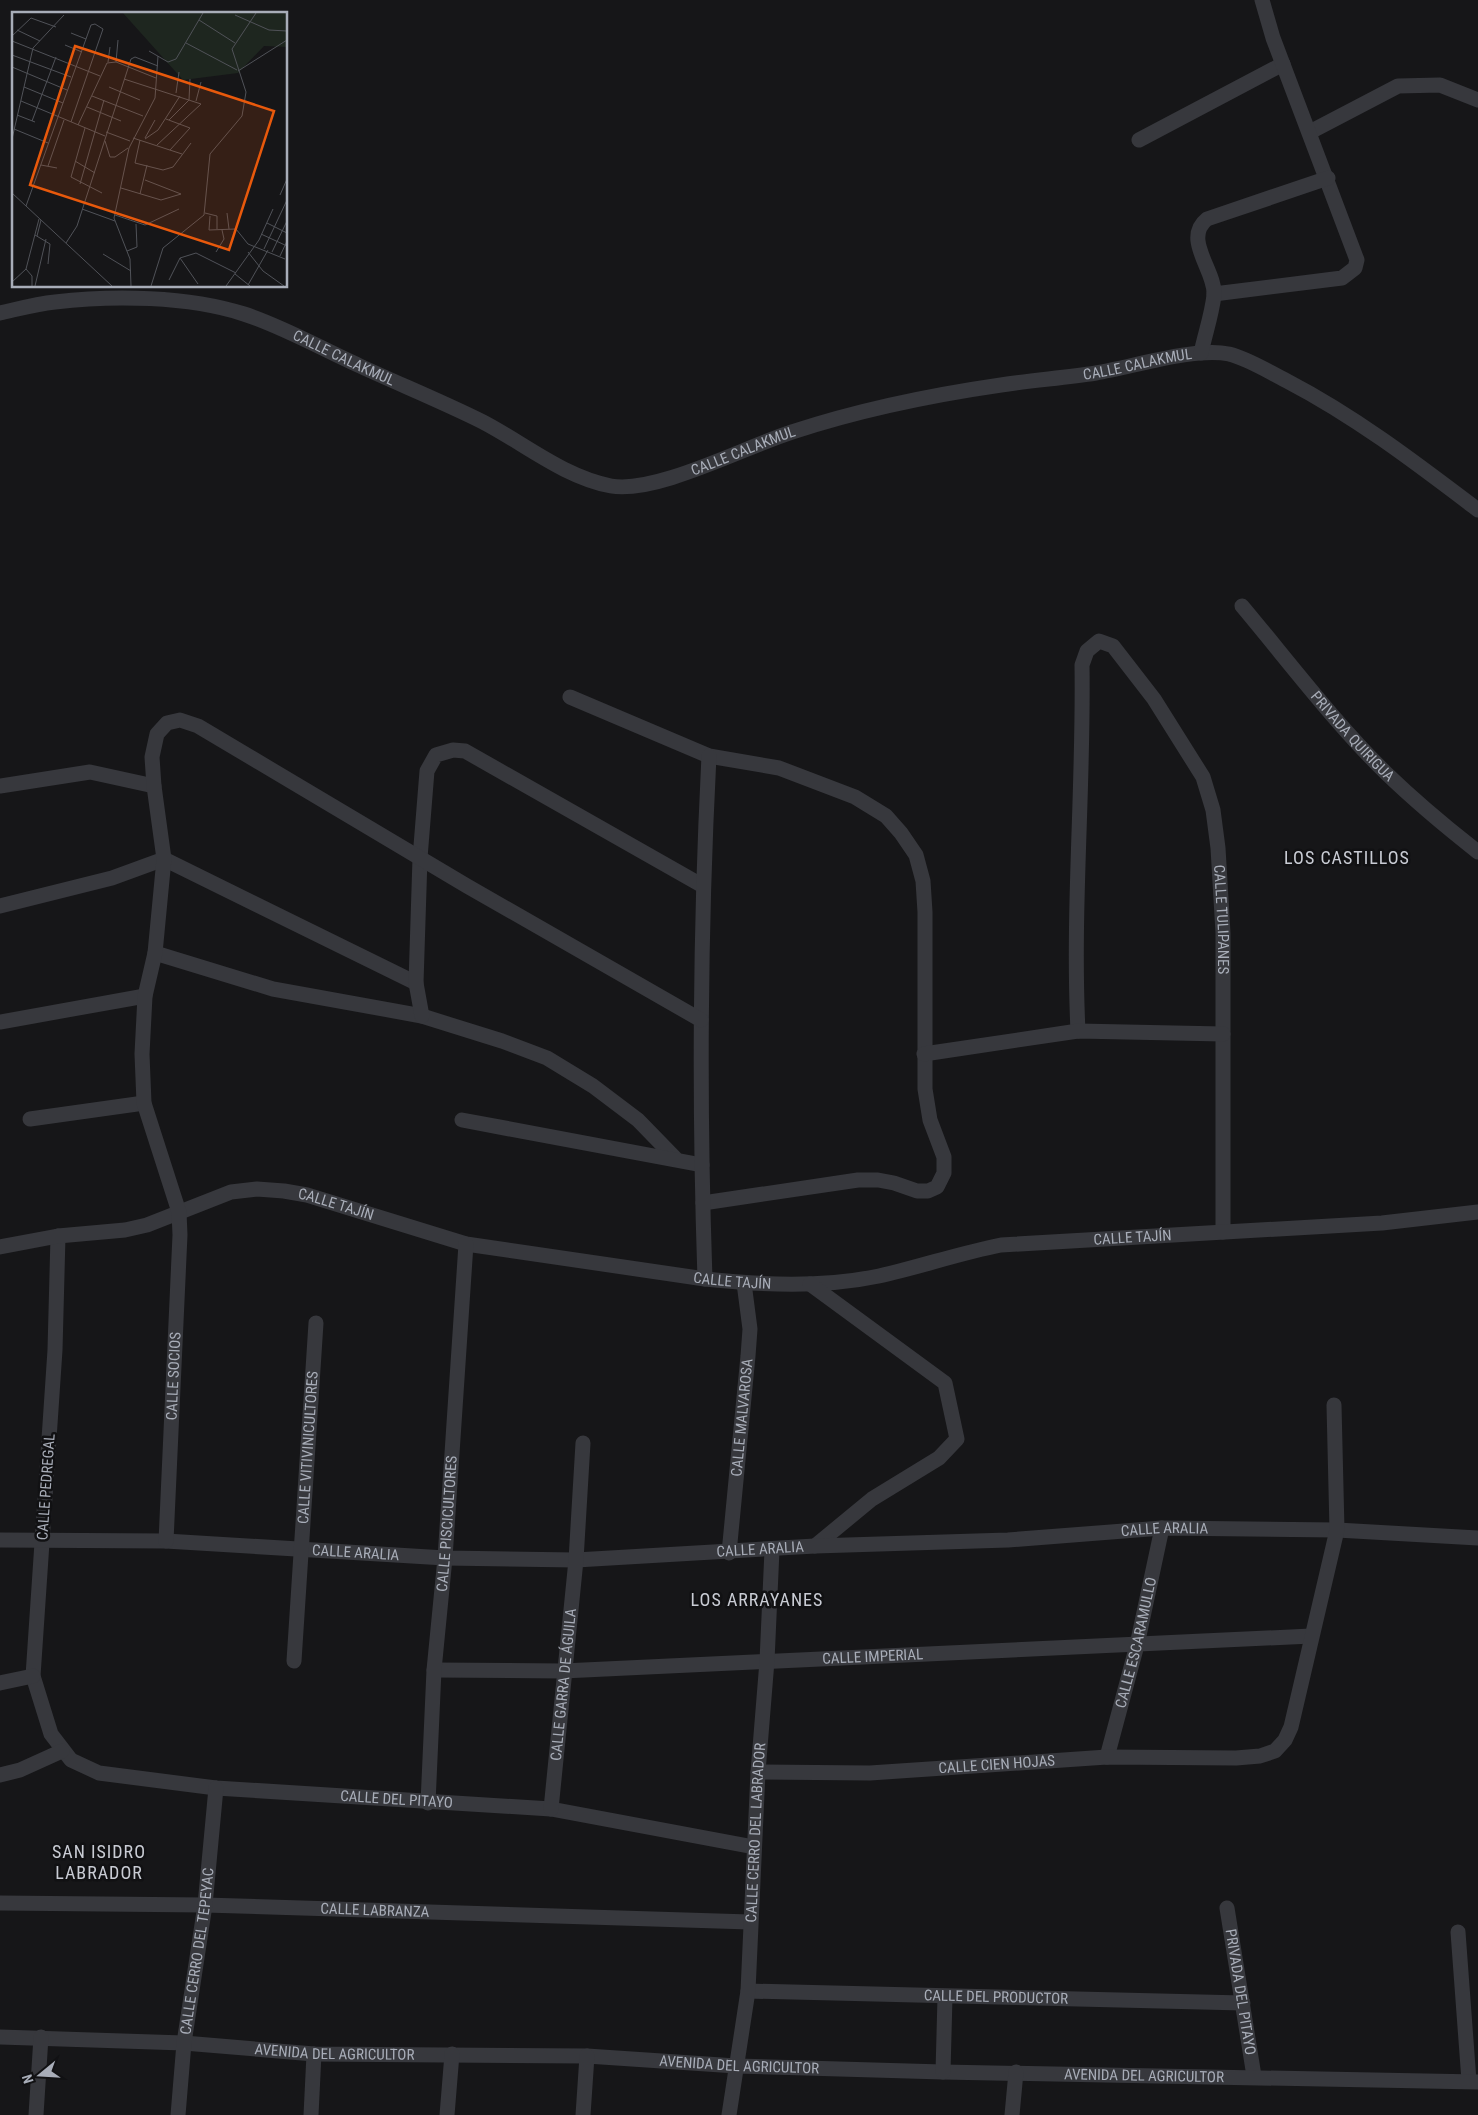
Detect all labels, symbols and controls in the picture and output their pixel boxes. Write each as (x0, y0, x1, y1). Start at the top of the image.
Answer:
inset map (12, 12, 288, 288)
street label: CALLE CALAKMUL (290, 326, 398, 390)
street label: CALLE CALAKMUL (1082, 345, 1193, 384)
street label: CALLE CALAKMUL (688, 423, 798, 479)
street label: PRIVADA QUIRIGUA (1307, 688, 1398, 785)
district label: LOS CASTILLOS (1284, 847, 1410, 868)
street label: CALLE TULIPANES (1210, 864, 1232, 975)
street label: CALLE TAJÍN (297, 1185, 376, 1224)
street label: CALLE TAJÍN (1093, 1226, 1172, 1249)
street label: CALLE TAJÍN (692, 1268, 772, 1293)
street label: CALLE SOCIOS (163, 1331, 185, 1421)
street label: CALLE MALVAROSA (727, 1358, 757, 1477)
street label: CALLE VITIVINICULTORES (294, 1370, 322, 1524)
street label: CALLE PEDREGAL (33, 1433, 59, 1541)
street label: CALLE PISCICULTORES (433, 1455, 461, 1593)
street label: CALLE ARALIA (1120, 1519, 1209, 1540)
street label: CALLE ARALIA (716, 1538, 805, 1561)
street label: CALLE ARALIA (312, 1541, 400, 1564)
street label: CALLE ESCARAMULLO (1111, 1576, 1160, 1710)
district label: LOS ARRAYANES (691, 1589, 823, 1610)
street label: CALLE GARRA DE ÁGUILA (547, 1607, 580, 1762)
street label: CALLE IMPERIAL (822, 1645, 923, 1668)
street label: CALLE CERRO DEL LABRADOR (742, 1742, 769, 1923)
street label: CALLE CIEN HOJAS (938, 1752, 1056, 1777)
street label: CALLE DEL PITAYO (340, 1787, 453, 1812)
district label: SAN ISIDRO LABRADOR (52, 1841, 146, 1883)
street label: CALLE CERRO DEL TEPEYAC (176, 1867, 217, 2036)
street label: CALLE LABRANZA (320, 1900, 430, 1921)
street label: PRIVADA DEL PITAYO (1221, 1928, 1259, 2056)
street label: CALLE DEL PRODUCTOR (924, 1986, 1068, 2008)
street label: AVENIDA DEL AGRICULTOR (254, 2040, 415, 2064)
north arrow (15, 2050, 65, 2100)
street label: AVENIDA DEL AGRICULTOR (659, 2052, 819, 2077)
street label: AVENIDA DEL AGRICULTOR (1064, 2065, 1224, 2086)
text: N (19, 2072, 37, 2086)

